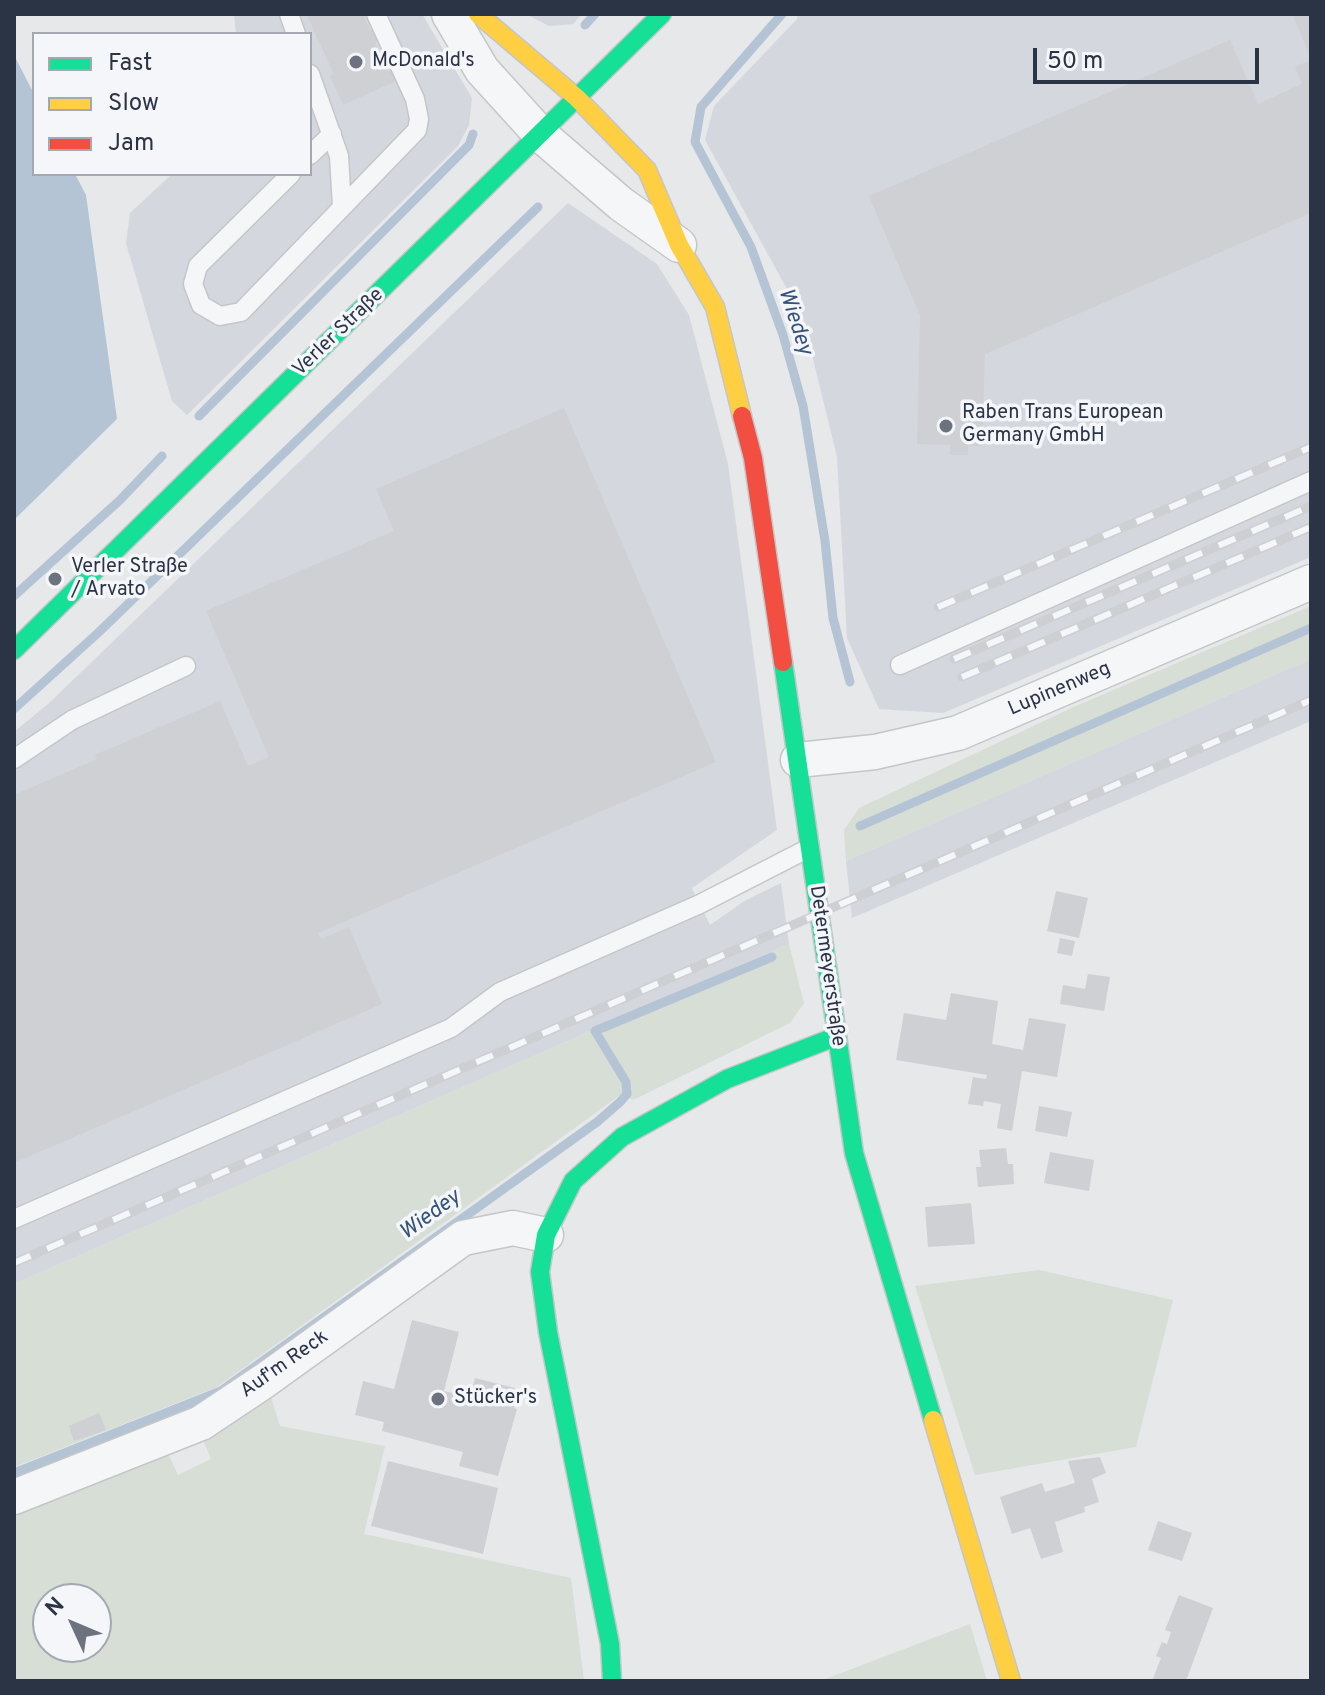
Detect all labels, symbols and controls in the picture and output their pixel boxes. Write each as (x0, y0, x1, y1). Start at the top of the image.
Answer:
legend (32, 32, 312, 176)
scale bar (1037, 32, 1263, 82)
text: 50 m (1047, 47, 1103, 77)
text: Fast (108, 49, 152, 79)
place label: McDonald's (372, 50, 475, 74)
marker: McDonald's (347, 53, 365, 71)
text: Slow (108, 89, 159, 119)
text: Jam (108, 129, 154, 159)
street label: Verler Straße (289, 284, 389, 382)
water label: Wiedey (771, 285, 817, 359)
place label: Raben Trans European Germany GmbH (962, 402, 1164, 449)
marker: Raben Trans European Germany GmbH (937, 417, 955, 435)
place label: Verler Straße / Arvato (71, 556, 188, 603)
marker: Verler Straße / Arvato (46, 570, 64, 588)
street label: Lupinenweg (1005, 658, 1115, 722)
street label: Determeyerstraße (803, 884, 849, 1048)
water label: Wiedey (395, 1185, 467, 1247)
street label: Auf'm Reck (236, 1326, 334, 1404)
place label: Stücker's (454, 1387, 537, 1411)
marker: Stücker's (429, 1390, 447, 1408)
north arrow (32, 1583, 112, 1663)
text: N (41, 1592, 71, 1622)

